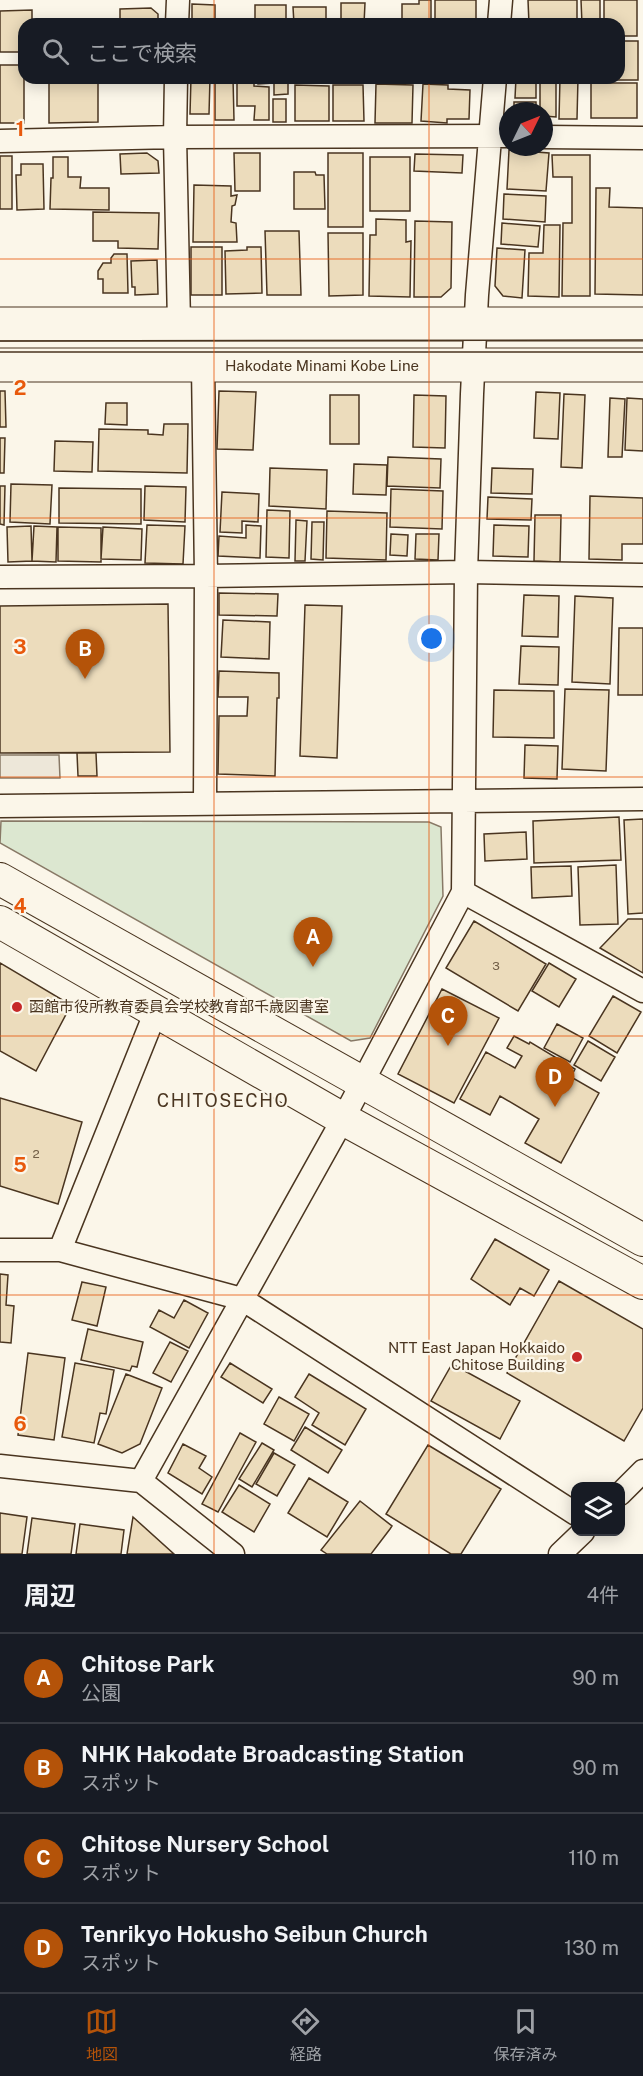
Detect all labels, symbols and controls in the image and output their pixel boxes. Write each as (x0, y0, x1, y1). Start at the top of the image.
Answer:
search box (18, 18, 625, 84)
icon: search (39, 35, 72, 68)
text: ここで検索 (87, 40, 197, 66)
north arrow (499, 102, 553, 156)
text: 1 (16, 117, 24, 141)
street label: Hakodate Minami Kobe Line (225, 357, 419, 374)
text: 2 (14, 376, 26, 400)
your location (417, 624, 446, 653)
pin: B (66, 630, 104, 679)
text: 3 (13, 635, 27, 659)
text: 4 (13, 894, 27, 918)
pin: A (294, 918, 332, 967)
house number: 3 (492, 959, 500, 973)
pin: C (428, 996, 468, 1046)
place label: 函館市役所教育委員会学校教育部千歳図書室 (29, 998, 329, 1015)
marker: 函館市役所教育委員会学校教育部千歳図書室 (10, 1000, 24, 1014)
pin: D (536, 1058, 574, 1107)
district label: CHITOSECHO (157, 1090, 289, 1111)
house number: 2 (32, 1147, 40, 1161)
text: 5 (13, 1153, 27, 1177)
place label: NTT East Japan Hokkaido Chitose Building (388, 1339, 565, 1373)
marker: NTT East Japan Hokkaido Chitose Building (570, 1350, 584, 1364)
text: 6 (13, 1412, 27, 1436)
map controls (571, 1482, 625, 1536)
button: layers (571, 1482, 625, 1536)
text: 周辺 (24, 1580, 76, 1611)
text: 4件 (586, 1583, 619, 1607)
text: Chitose Park (81, 1651, 215, 1677)
text: A (36, 1666, 51, 1690)
text: 90 m (572, 1666, 619, 1690)
text: 公園 (81, 1681, 121, 1705)
text: NHK Hakodate Broadcasting Station (81, 1741, 464, 1767)
text: B (37, 1756, 50, 1780)
text: 90 m (572, 1756, 619, 1780)
text: スポット (81, 1771, 161, 1795)
text: Chitose Nursery School (81, 1831, 329, 1857)
text: C (36, 1846, 51, 1870)
text: 110 m (568, 1846, 619, 1870)
text: スポット (81, 1861, 161, 1885)
text: Tenrikyo Hokusho Seibun Church (81, 1921, 428, 1947)
text: D (36, 1936, 51, 1960)
text: 130 m (564, 1936, 619, 1960)
text: スポット (81, 1951, 161, 1975)
tab: 地図 (85, 2005, 118, 2065)
tab: 経路 (289, 2005, 322, 2065)
tab: 保存済み (493, 2005, 557, 2065)

